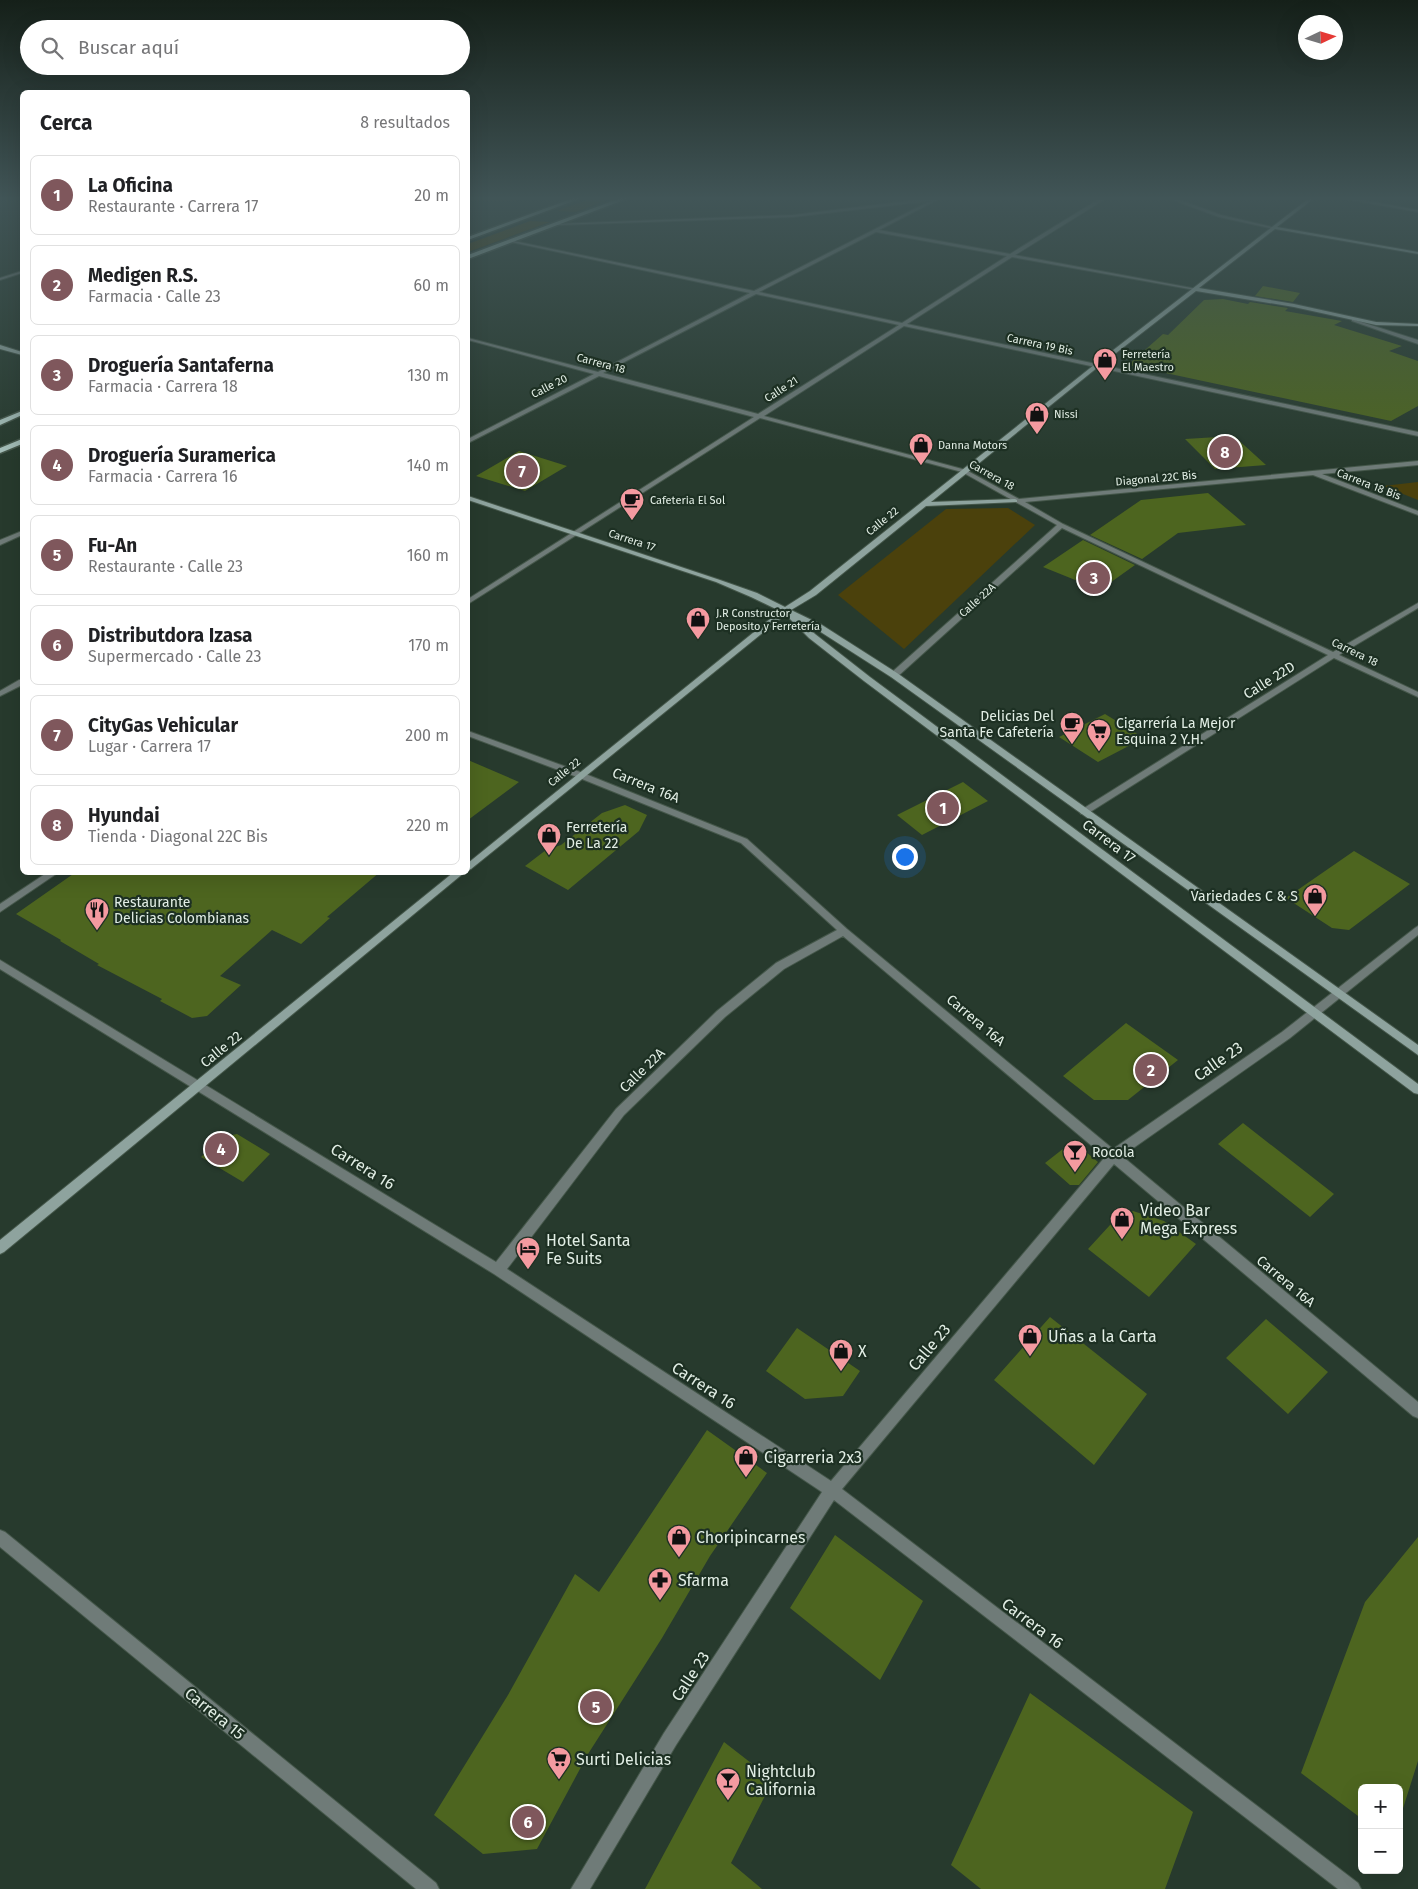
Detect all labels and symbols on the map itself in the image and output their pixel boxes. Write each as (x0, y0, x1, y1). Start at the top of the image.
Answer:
north arrow (1298, 15, 1343, 60)
street label: Carrera 19 Bis (1006, 331, 1074, 358)
shop icon: Ferretería El Maestro (1092, 347, 1118, 381)
place label: Ferretería El Maestro (1122, 348, 1174, 374)
street label: Carrera 18 (575, 351, 627, 376)
street label: Calle 20 (529, 372, 569, 401)
street label: Calle 21 (762, 374, 800, 405)
shop icon: Nissi (1024, 401, 1050, 435)
place label: Nissi (1054, 408, 1078, 421)
shop icon: Danna Motors (908, 432, 934, 466)
pin: 8 (1209, 433, 1241, 471)
place label: Danna Motors (938, 439, 1007, 452)
pin: 7 (506, 452, 538, 490)
street label: Carrera 18 (967, 458, 1017, 493)
street label: Carrera 18 Bis (1335, 466, 1403, 503)
street label: Diagonal 22C Bis (1115, 468, 1197, 489)
cafe icon: Cafeteria El Sol (619, 487, 645, 521)
place label: Cafeteria El Sol (650, 494, 725, 507)
street label: Calle 22 (863, 504, 901, 538)
street label: Carrera 17 (607, 527, 657, 554)
pin: 3 (1078, 559, 1110, 597)
street label: Calle 22A (956, 580, 999, 620)
shop icon: J.R Constructor Deposito y Ferretería (685, 606, 711, 640)
place label: J.R Constructor Deposito y Ferretería (716, 607, 820, 633)
street label: Carrera 18 (1330, 636, 1380, 669)
street label: Calle 22D (1240, 658, 1298, 703)
place label: Delicias Del Santa Fe Cafetería (940, 708, 1054, 741)
cafe icon: Delicias Del Santa Fe Cafetería (1059, 711, 1085, 745)
place label: Cigarrería La Mejor Esquina 2 Y.H. (1116, 715, 1236, 748)
supermarket icon: Cigarrería La Mejor Esquina 2 Y.H. (1086, 718, 1112, 752)
street label: Calle 22 (545, 755, 583, 789)
street label: Carrera 16A (610, 764, 682, 807)
pin: 1 (927, 789, 959, 827)
street label: Carrera 17 (1079, 816, 1139, 867)
place label: Ferretería De La 22 (566, 819, 627, 852)
shop icon: Ferretería De La 22 (536, 822, 562, 856)
your location (892, 844, 918, 870)
shop icon: Variedades C & S (1302, 883, 1328, 917)
place label: Variedades C & S (1191, 888, 1298, 905)
place label: Restaurante Delicias Colombianas (114, 894, 250, 927)
restaurant icon: Restaurante Delicias Colombianas (84, 897, 110, 931)
street label: Carrera 16A (943, 991, 1008, 1050)
street label: Calle 22 (197, 1027, 246, 1071)
street label: Calle 23 (1190, 1038, 1246, 1085)
street label: Calle 22A (616, 1045, 669, 1096)
pin: 2 (1135, 1051, 1167, 1089)
pin: 4 (205, 1130, 237, 1168)
street label: Carrera 16 (327, 1139, 398, 1194)
bar icon: Rocola (1062, 1139, 1088, 1173)
place label: Rocola (1092, 1144, 1135, 1161)
place label: Video Bar Mega Express (1140, 1201, 1237, 1238)
shop icon: Video Bar Mega Express (1109, 1206, 1135, 1240)
place label: Hotel Santa Fe Suits (546, 1231, 631, 1268)
hotel icon: Hotel Santa Fe Suits (515, 1236, 541, 1270)
street label: Carrera 16A (1253, 1252, 1318, 1311)
street label: Calle 23 (904, 1320, 954, 1375)
shop icon: Uñas a la Carta (1017, 1323, 1043, 1357)
place label: Uñas a la Carta (1048, 1327, 1157, 1346)
shop icon: X (828, 1338, 854, 1372)
place label: X (858, 1342, 867, 1361)
street label: Carrera 16 (668, 1358, 739, 1413)
shop icon: Cigarreria 2x3 (733, 1444, 759, 1478)
place label: Cigarreria 2x3 (764, 1448, 862, 1467)
shop icon: Choripincarnes (666, 1524, 692, 1558)
place label: Choripincarnes (696, 1528, 806, 1547)
pharmacy icon: Sfarma (647, 1567, 673, 1601)
place label: Sfarma (678, 1571, 729, 1590)
street label: Carrera 16 (998, 1594, 1067, 1653)
street label: Calle 23 (667, 1648, 713, 1705)
street label: Carrera 15 (181, 1683, 248, 1743)
pin: 5 (580, 1688, 612, 1726)
supermarket icon: Surti Delicias (546, 1746, 572, 1780)
place label: Surti Delicias (576, 1750, 671, 1769)
place label: Nightclub California (746, 1762, 816, 1799)
bar icon: Nightclub California (715, 1767, 741, 1801)
pin: 6 (512, 1803, 544, 1841)

